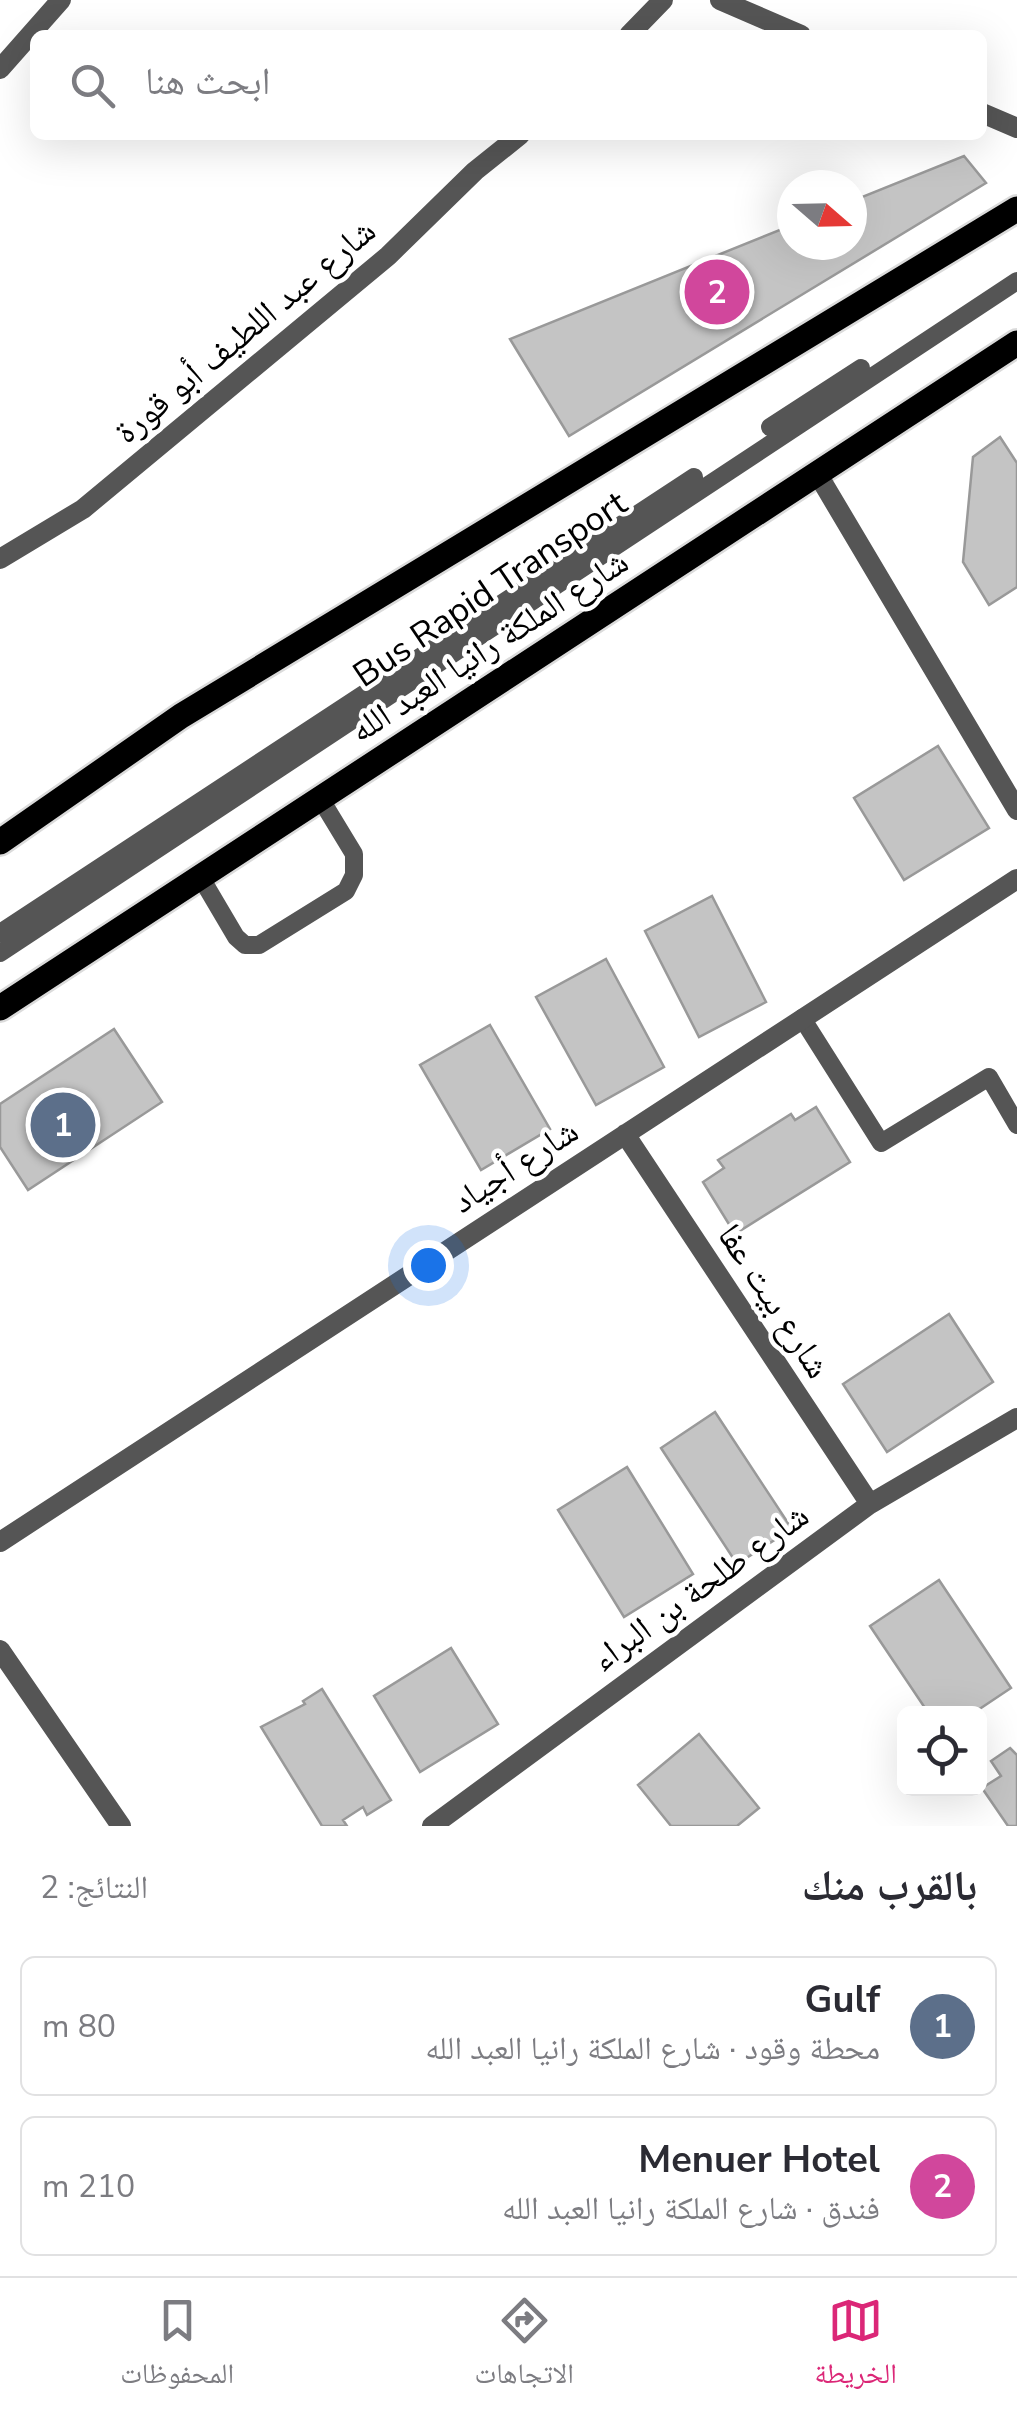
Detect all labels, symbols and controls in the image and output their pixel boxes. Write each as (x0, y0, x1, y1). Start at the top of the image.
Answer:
search box (30, 30, 987, 140)
text: ابحث هنا (145, 56, 271, 107)
icon: search (65, 58, 120, 113)
north arrow (777, 170, 867, 260)
street label: شارع عبد اللطيف أبو قورة (104, 208, 386, 454)
pin: 2 (684, 254, 750, 330)
street label: Bus Rapid Transport (344, 479, 637, 698)
street label: شارع الملكة رانيا العبد الله (341, 538, 637, 754)
pin: 1 (30, 1088, 96, 1162)
street label: شارع أجياد (443, 1108, 587, 1224)
street label: شارع بيت عفا (707, 1215, 841, 1387)
your location (403, 1240, 454, 1291)
street label: شارع طلحة بن البراء (582, 1492, 818, 1682)
map controls (897, 1706, 987, 1796)
button: locate (897, 1706, 987, 1796)
text: بالقرب منك (802, 1858, 977, 1915)
text: النتائج: 2 (40, 1866, 148, 1909)
text: Gulf (804, 1974, 880, 2025)
text: 80 m (42, 2005, 116, 2048)
text: 1 (933, 2005, 952, 2048)
text: محطة وقود · شارع الملكة رانيا العبد الله (425, 2027, 880, 2070)
text: Menuer Hotel (638, 2134, 880, 2185)
text: 210 m (42, 2165, 135, 2208)
text: 2 (933, 2165, 952, 2208)
text: فندق · شارع الملكة رانيا العبد الله (502, 2187, 880, 2230)
tab: المحفوظات (120, 2293, 234, 2401)
tab: الاتجاهات (475, 2293, 574, 2401)
tab: الخريطة (814, 2293, 897, 2401)

